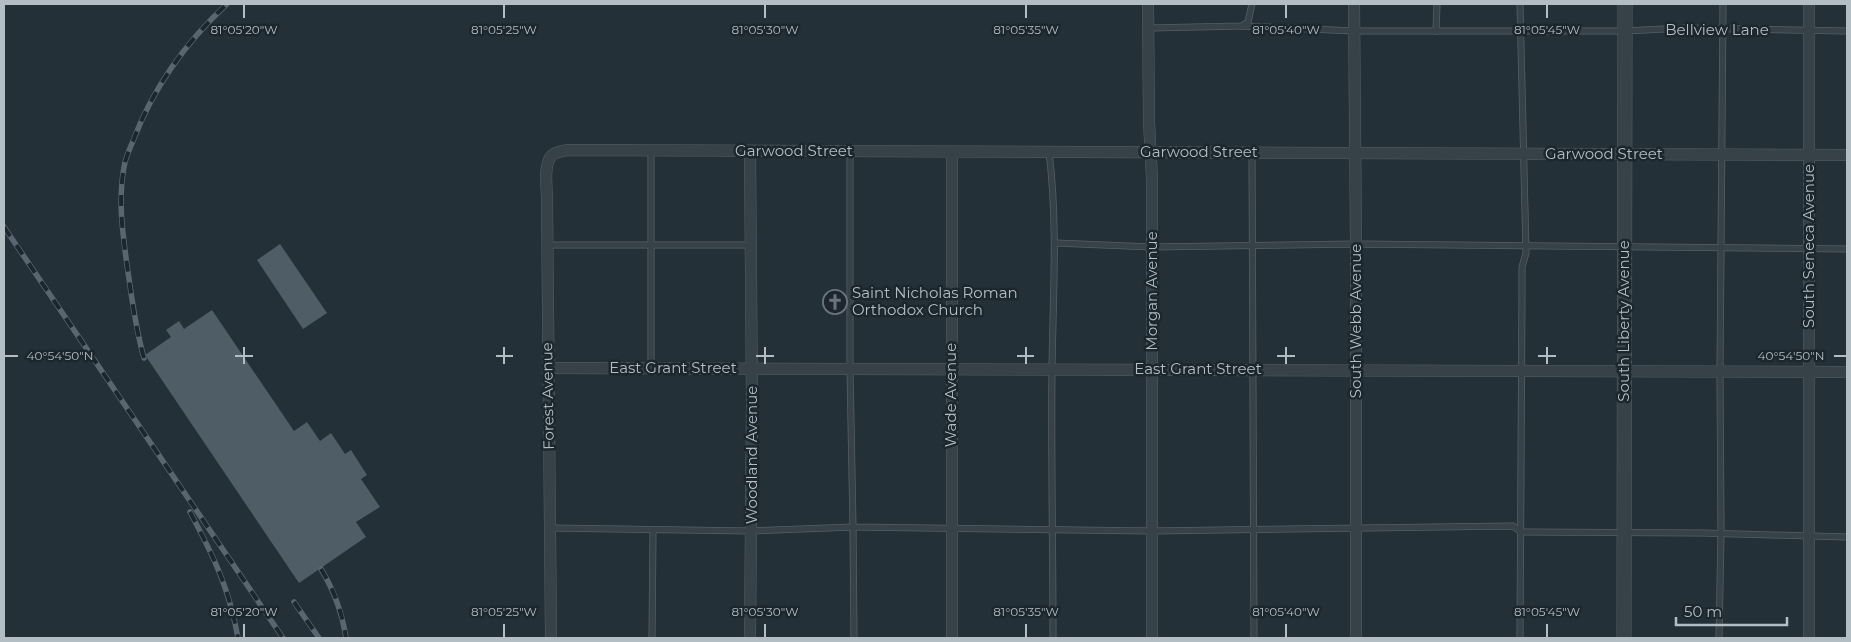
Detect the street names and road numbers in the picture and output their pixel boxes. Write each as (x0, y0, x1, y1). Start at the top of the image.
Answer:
street label: Bellview Lane (1665, 20, 1769, 39)
street label: Garwood Street (735, 141, 853, 160)
street label: Garwood Street (1140, 142, 1258, 161)
street label: Garwood Street (1545, 144, 1663, 163)
street label: South Seneca Avenue (1799, 164, 1818, 328)
street label: Morgan Avenue (1142, 231, 1161, 351)
street label: South Liberty Avenue (1614, 240, 1633, 402)
street label: South Webb Avenue (1346, 244, 1365, 398)
street label: Forest Avenue (537, 342, 558, 450)
street label: Wade Avenue (941, 343, 960, 447)
street label: East Grant Street (609, 358, 737, 377)
street label: East Grant Street (1134, 359, 1262, 378)
street label: Woodland Avenue (742, 386, 761, 524)

